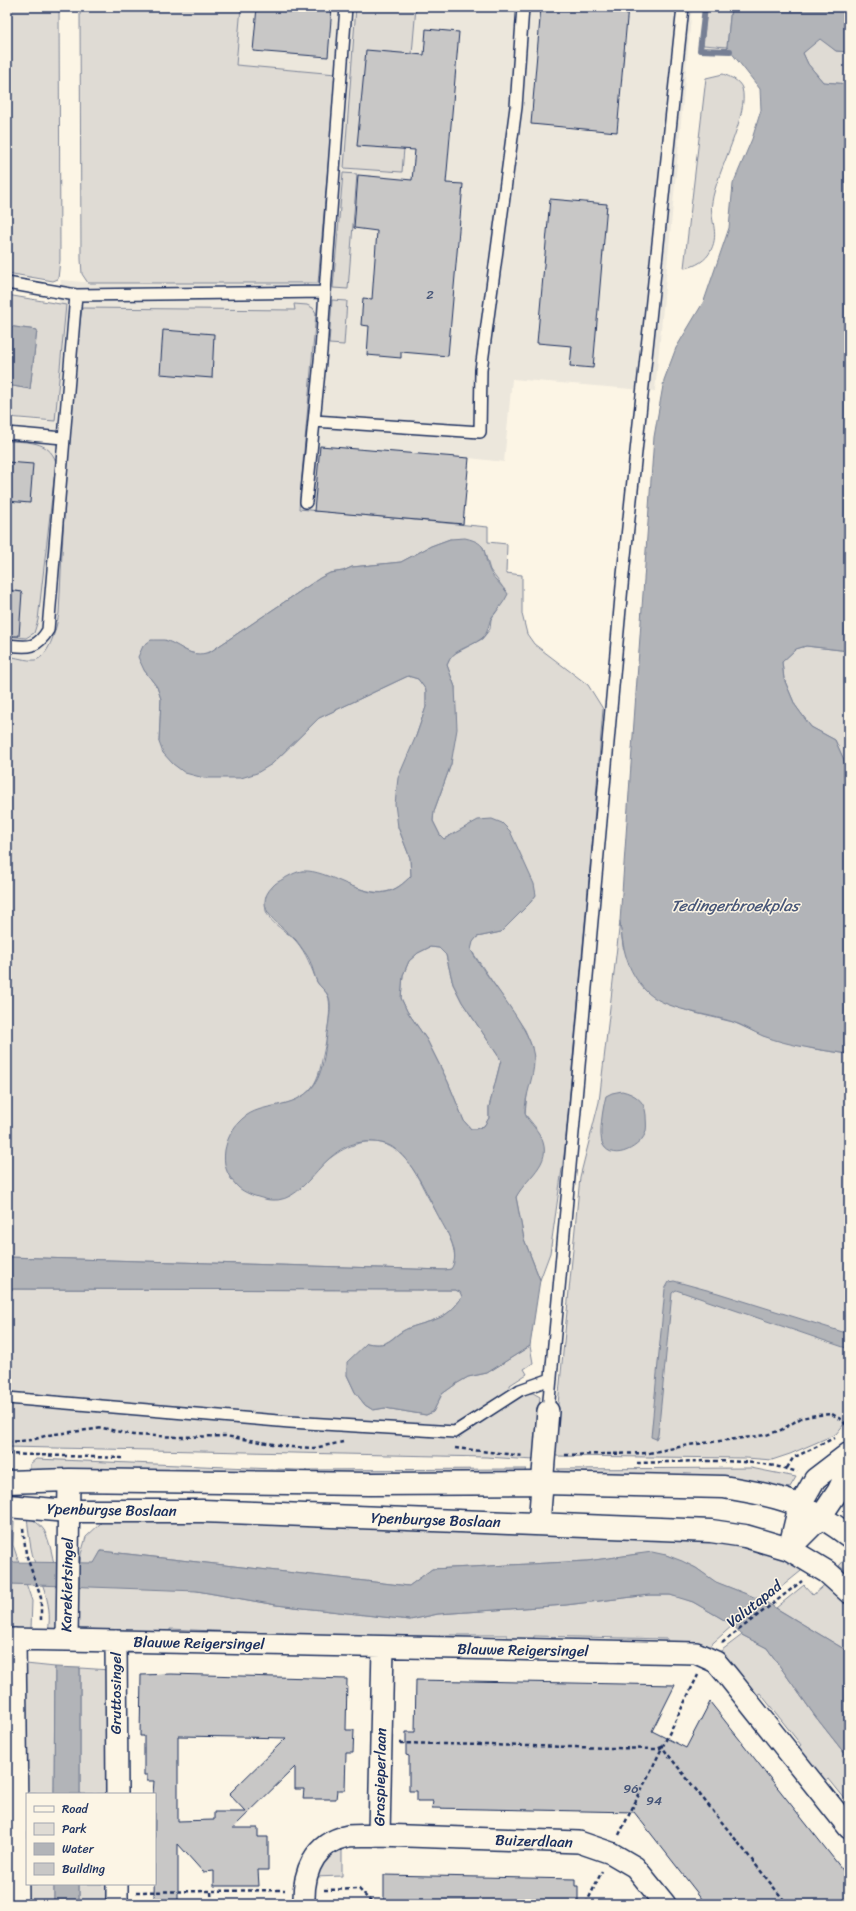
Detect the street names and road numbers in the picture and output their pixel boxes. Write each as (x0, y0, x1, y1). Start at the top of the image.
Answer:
street label: Ypenburgse Boslaan (47, 1496, 177, 1524)
street label: Ypenburgse Boslaan (371, 1505, 501, 1535)
street label: Karekietsingel (53, 1537, 81, 1633)
street label: Valutapad (720, 1573, 789, 1634)
street label: Blauwe Reigersingel (133, 1629, 266, 1657)
street label: Blauwe Reigersingel (457, 1636, 590, 1664)
street label: Gruttosingel (103, 1651, 129, 1734)
street label: Graspieperlaan (366, 1728, 394, 1826)
street label: Buizerdlaan (495, 1827, 573, 1855)

